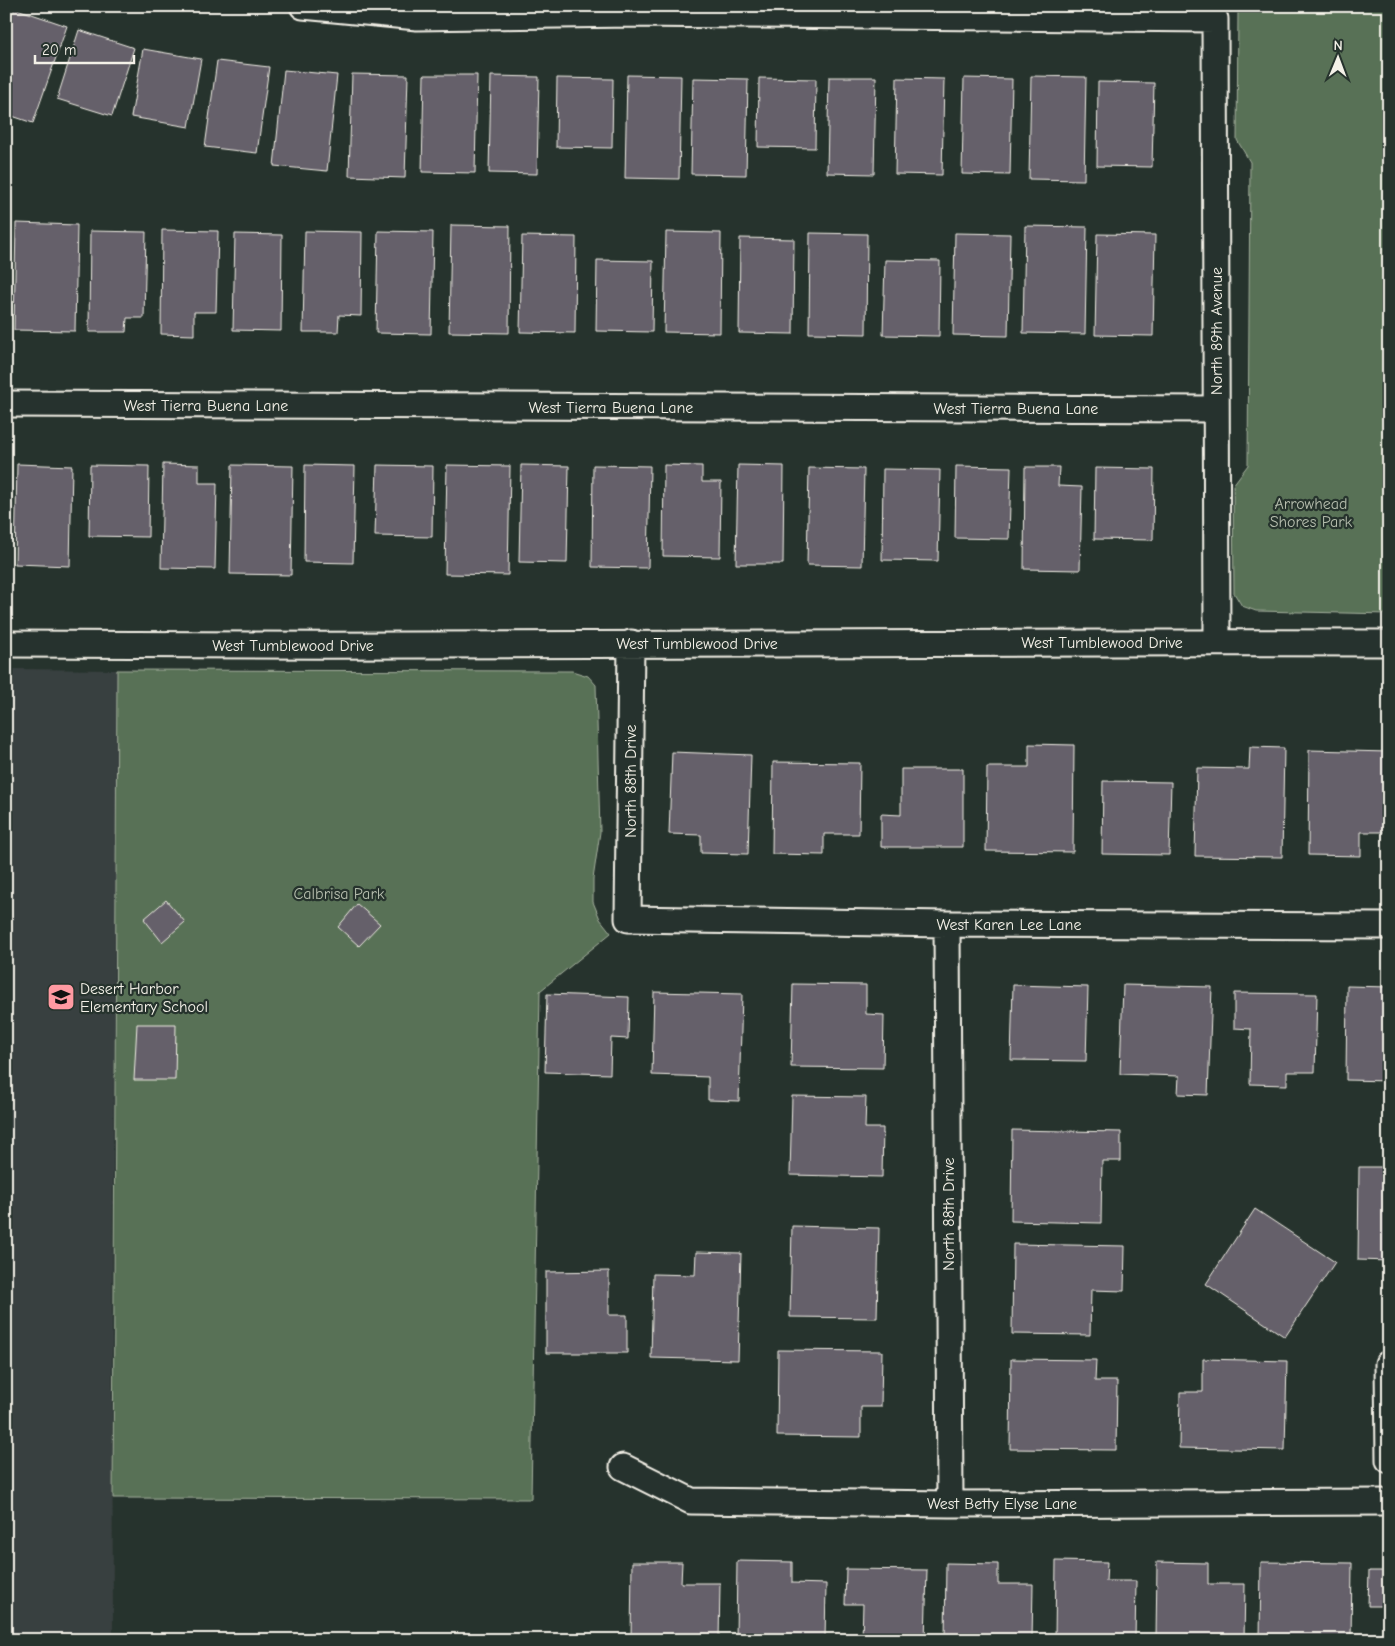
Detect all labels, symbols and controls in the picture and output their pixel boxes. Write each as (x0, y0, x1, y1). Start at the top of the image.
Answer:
scale bar (35, 32, 134, 64)
north arrow (1312, 32, 1362, 82)
text: N (1334, 37, 1343, 54)
text: 20 m (42, 41, 76, 59)
street label: North 89th Avenue (1208, 267, 1226, 395)
street label: West Tierra Buena Lane (124, 397, 288, 415)
street label: West Tierra Buena Lane (529, 399, 693, 417)
street label: West Tierra Buena Lane (934, 400, 1098, 418)
park label: Arrowhead Shores Park (1270, 495, 1353, 531)
street label: West Tumblewood Drive (1021, 634, 1183, 652)
street label: West Tumblewood Drive (616, 635, 778, 653)
street label: West Tumblewood Drive (212, 637, 374, 655)
street label: North 88th Drive (622, 724, 640, 838)
park label: Calbrisa Park (294, 885, 385, 903)
street label: West Karen Lee Lane (937, 916, 1081, 934)
place label: Desert Harbor Elementary School (80, 980, 208, 1016)
school or university icon: Desert Harbor Elementary School (46, 982, 76, 1012)
street label: North 88th Drive (940, 1157, 958, 1271)
street label: West Betty Elyse Lane (927, 1495, 1077, 1513)

